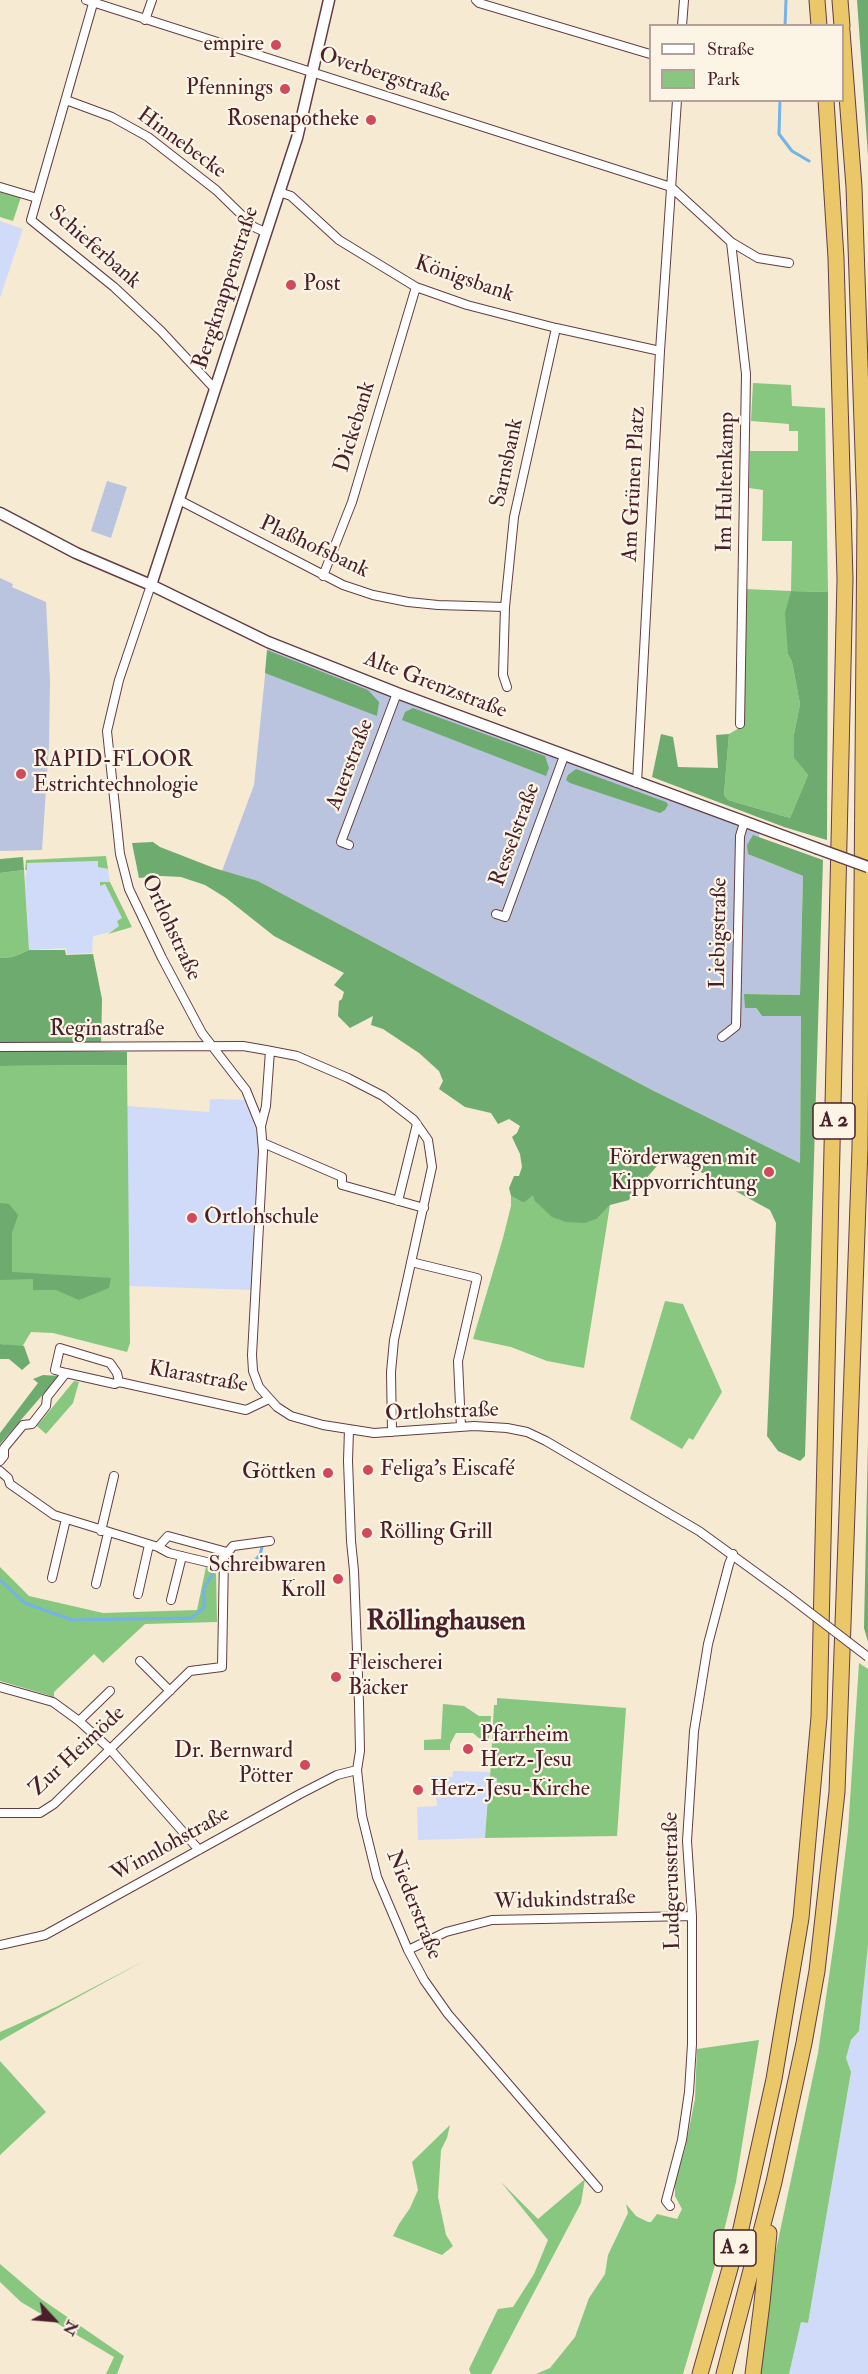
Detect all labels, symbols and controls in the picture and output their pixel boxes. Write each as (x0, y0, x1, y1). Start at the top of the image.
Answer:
legend (649, 24, 844, 102)
place label: empire (204, 32, 264, 58)
marker: empire (269, 38, 283, 52)
text: Straße (707, 38, 754, 61)
street label: Overbergstraße (315, 42, 453, 110)
text: Park (707, 68, 740, 91)
place label: Pfennings (186, 76, 273, 102)
marker: Pfennings (278, 82, 292, 96)
street label: Hinnebecke (131, 103, 231, 185)
place label: Rosenapotheke (227, 107, 359, 133)
marker: Rosenapotheke (364, 113, 378, 127)
street label: Schieferbank (42, 201, 146, 295)
street label: Bergknappenstraße (188, 203, 266, 373)
street label: Königsbank (411, 251, 517, 309)
place label: Post (303, 272, 341, 298)
marker: Post (284, 278, 298, 292)
street label: Dickebank (330, 378, 382, 476)
street label: Am Grünen Platz (618, 406, 652, 562)
street label: Im Hultenkamp (713, 412, 741, 552)
street label: Sarnsbank (486, 416, 530, 510)
street label: Plaßhofsbank (255, 511, 373, 585)
street label: Alte Grenzstraße (360, 647, 510, 725)
street label: Auerstraße (322, 716, 380, 814)
place label: RAPID-FLOOR Estrichtechnologie (33, 748, 198, 800)
marker: RAPID-FLOOR Estrichtechnologie (14, 767, 28, 781)
street label: Resselstraße (485, 780, 547, 890)
street label: Ortlohstraße (134, 871, 206, 985)
street label: Liebigstraße (706, 877, 734, 989)
street label: Reginastraße (50, 1017, 164, 1043)
road number: A 2 (813, 1103, 855, 1139)
place label: Förderwagen mit Kippvorrichtung (608, 1146, 757, 1198)
marker: Förderwagen mit Kippvorrichtung (762, 1165, 776, 1179)
place label: Ortlohschule (204, 1205, 319, 1231)
marker: Ortlohschule (185, 1211, 199, 1225)
street label: Klarastraße (146, 1356, 250, 1400)
street label: Ortlohstraße (385, 1398, 499, 1428)
place label: Feliga's Eiscafé (380, 1457, 515, 1483)
place label: Göttken (242, 1460, 316, 1486)
marker: Feliga's Eiscafé (361, 1463, 375, 1477)
marker: Göttken (321, 1466, 335, 1480)
place label: Rölling Grill (379, 1520, 493, 1546)
marker: Rölling Grill (360, 1526, 374, 1540)
place label: Schreibwaren Kroll (208, 1553, 326, 1604)
marker: Schreibwaren Kroll (331, 1572, 345, 1586)
district label: Röllinghausen (366, 1606, 526, 1640)
place label: Fleischerei Bäcker (348, 1651, 443, 1702)
marker: Fleischerei Bäcker (329, 1670, 343, 1684)
street label: Zur Heimöde (25, 1701, 131, 1803)
place label: Pfarrheim Herz-Jesu (480, 1723, 572, 1774)
place label: Dr. Bernward Pötter (174, 1739, 293, 1790)
marker: Pfarrheim Herz-Jesu (461, 1742, 475, 1756)
marker: Dr. Bernward Pötter (298, 1758, 312, 1772)
place label: Herz-Jesu-Kirche (430, 1777, 590, 1803)
marker: Herz-Jesu-Kirche (411, 1783, 425, 1797)
street label: Winnlohstraße (107, 1802, 235, 1888)
street label: Ludgerusstraße (659, 1812, 687, 1950)
street label: Niederstraße (379, 1846, 447, 1964)
street label: Widukindstraße (494, 1885, 636, 1917)
road number: A 2 (714, 2230, 756, 2266)
north arrow (24, 2290, 84, 2350)
text: N (58, 2317, 82, 2339)

